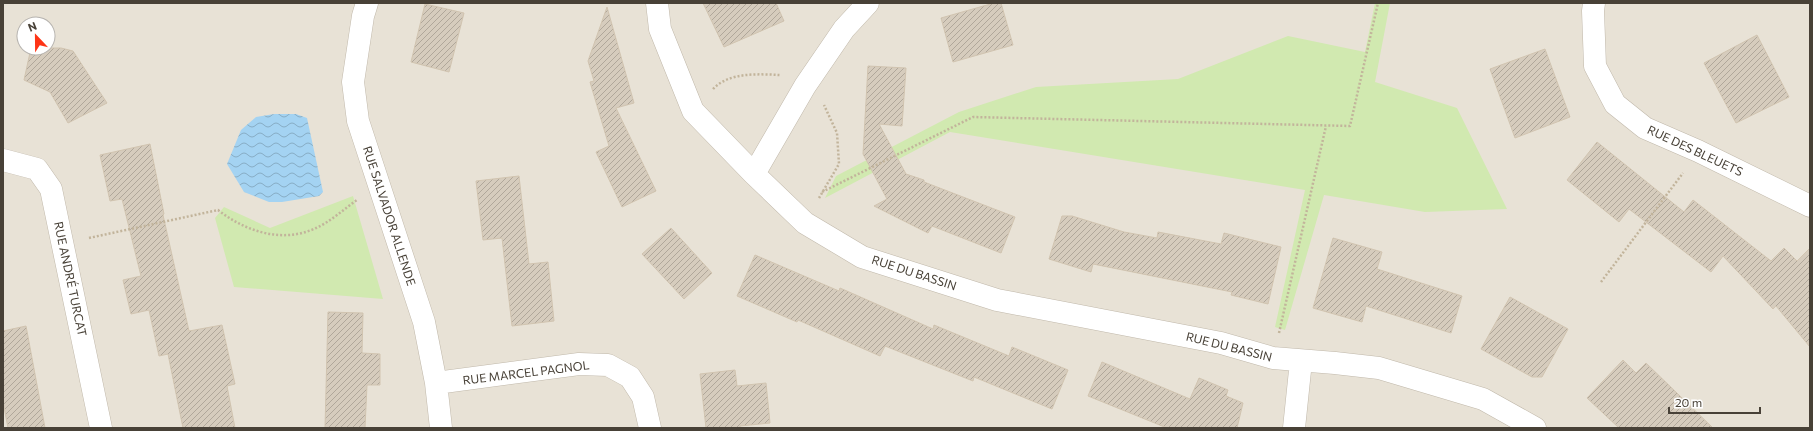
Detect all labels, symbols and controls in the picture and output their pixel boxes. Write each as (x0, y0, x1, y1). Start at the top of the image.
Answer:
north arrow (16, 16, 56, 56)
text: N (26, 19, 38, 34)
street label: RUE DES BLEUETS (1645, 122, 1745, 178)
street label: RUE SALVADOR ALLENDE (361, 144, 419, 287)
street label: RUE ANDRÉ TURCAT (52, 220, 90, 338)
street label: RUE DU BASSIN (870, 252, 958, 292)
street label: RUE DU BASSIN (1185, 329, 1274, 364)
street label: RUE MARCEL PAGNOL (462, 357, 590, 387)
scale bar (1669, 389, 1760, 415)
text: 20 m (1675, 395, 1702, 409)

